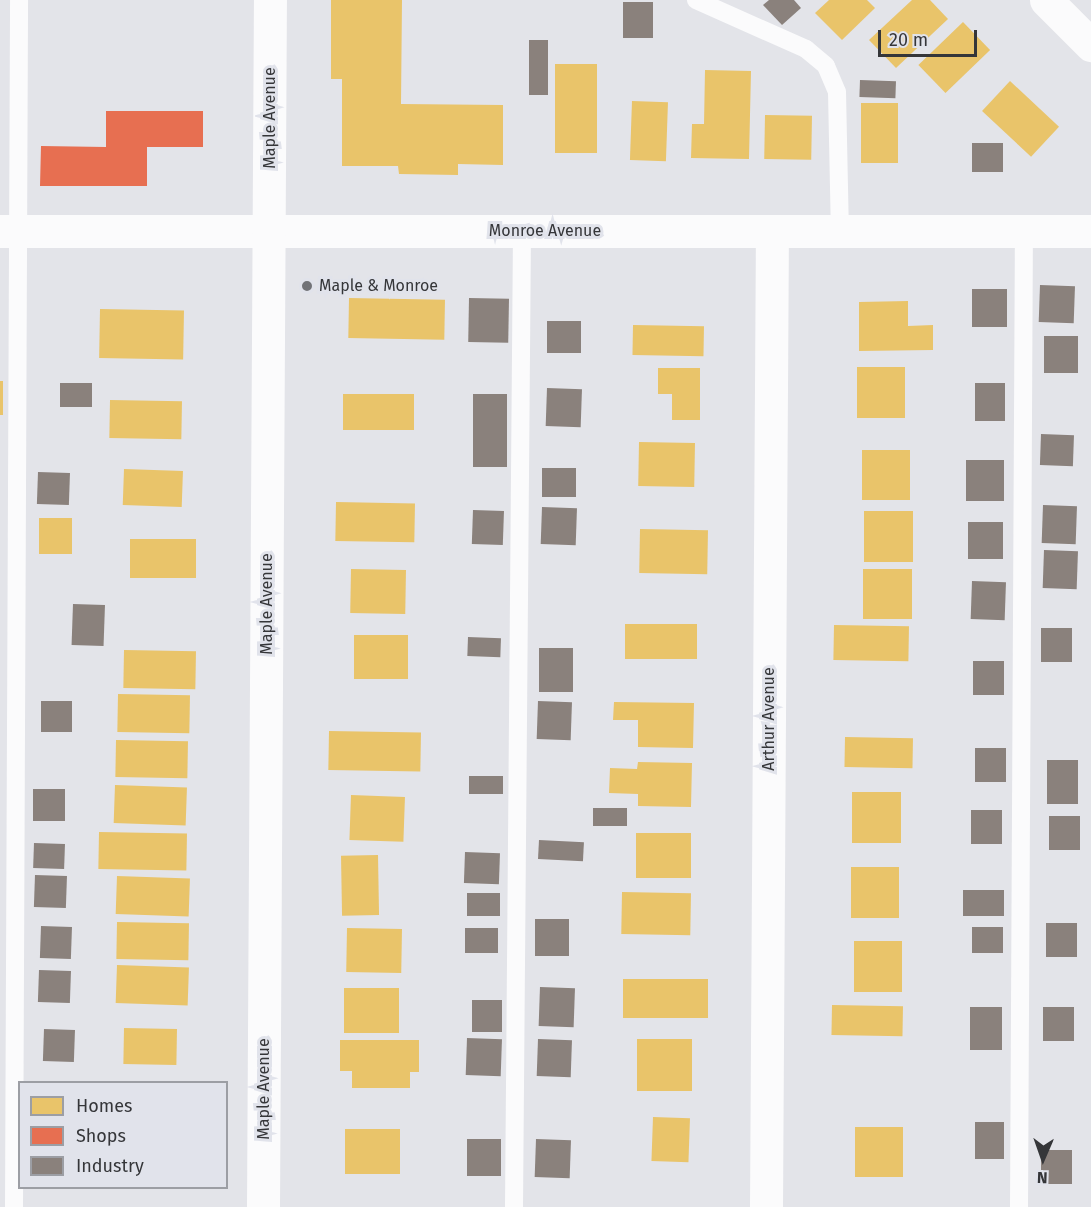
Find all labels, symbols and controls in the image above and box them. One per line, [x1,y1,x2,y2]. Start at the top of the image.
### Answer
scale bar [881,18,980,56]
text: 20 m [889,29,928,51]
street label: Maple Avenue [260,67,280,169]
street label: Monroe Avenue [489,221,601,241]
place label: Maple & Monroe [319,276,438,296]
marker: Maple & Monroe [300,279,314,293]
street label: Maple Avenue [257,553,277,655]
street label: Arthur Avenue [759,667,779,771]
street label: Maple Avenue [254,1038,274,1140]
legend [18,1081,228,1189]
text: Homes [76,1095,132,1117]
text: Shops [76,1125,126,1147]
north arrow [1013,1129,1073,1189]
text: Industry [76,1155,144,1177]
text: N [1037,1168,1048,1187]

